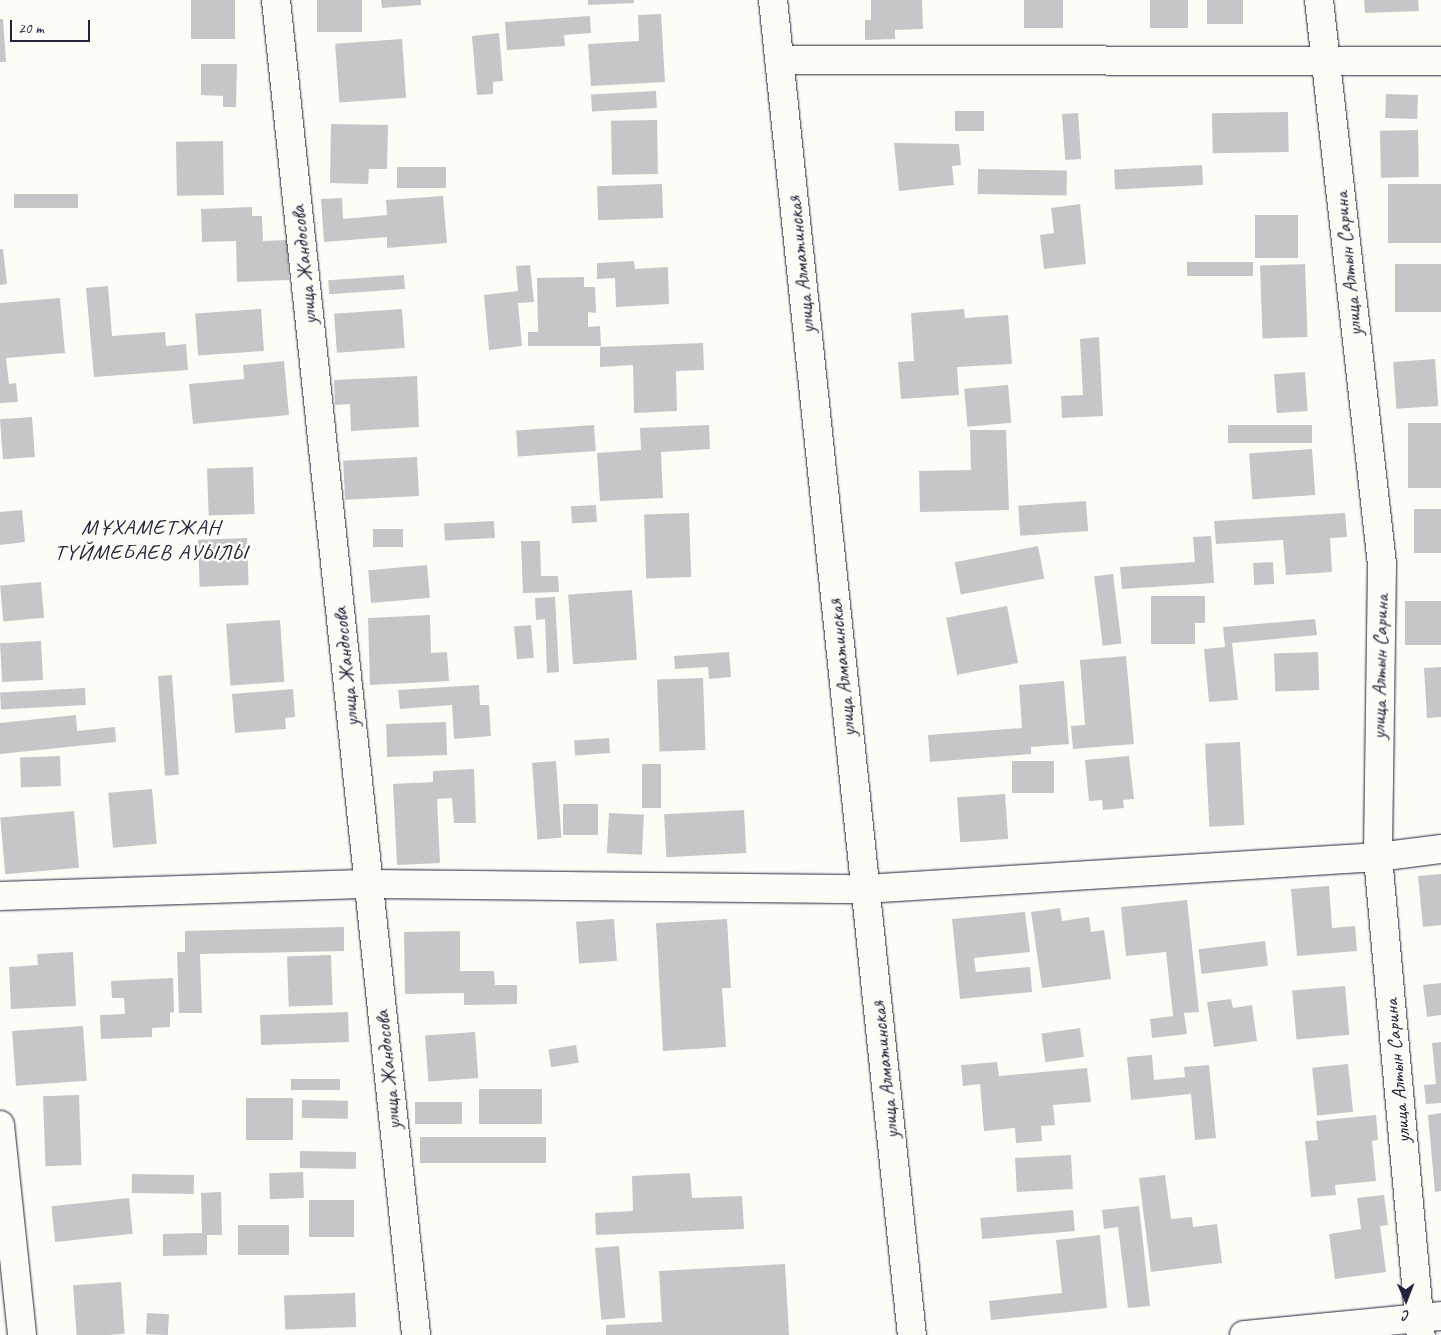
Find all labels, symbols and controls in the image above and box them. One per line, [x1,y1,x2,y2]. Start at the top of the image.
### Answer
scale bar [12,10,92,42]
text: 20 m [18,19,44,38]
street label: улица Алтын Сарина [1328,190,1368,338]
street label: улица Алматинская [782,195,820,335]
street label: улица Жандосова [286,204,322,326]
district label: МҰХАМЕТЖАН ТҮЙМЕБАЕВ АУЫЛЫ [52,514,250,566]
street label: улица Алтын Сарина [1367,593,1393,741]
street label: улица Алматинская [823,598,861,738]
street label: улица Жандосова [328,606,364,728]
street label: улица Алтын Сарина [1379,997,1415,1145]
street label: улица Алматинская [866,1000,904,1140]
street label: улица Жандосова [370,1009,406,1131]
north arrow [1381,1275,1431,1325]
text: С [1403,1307,1410,1324]

